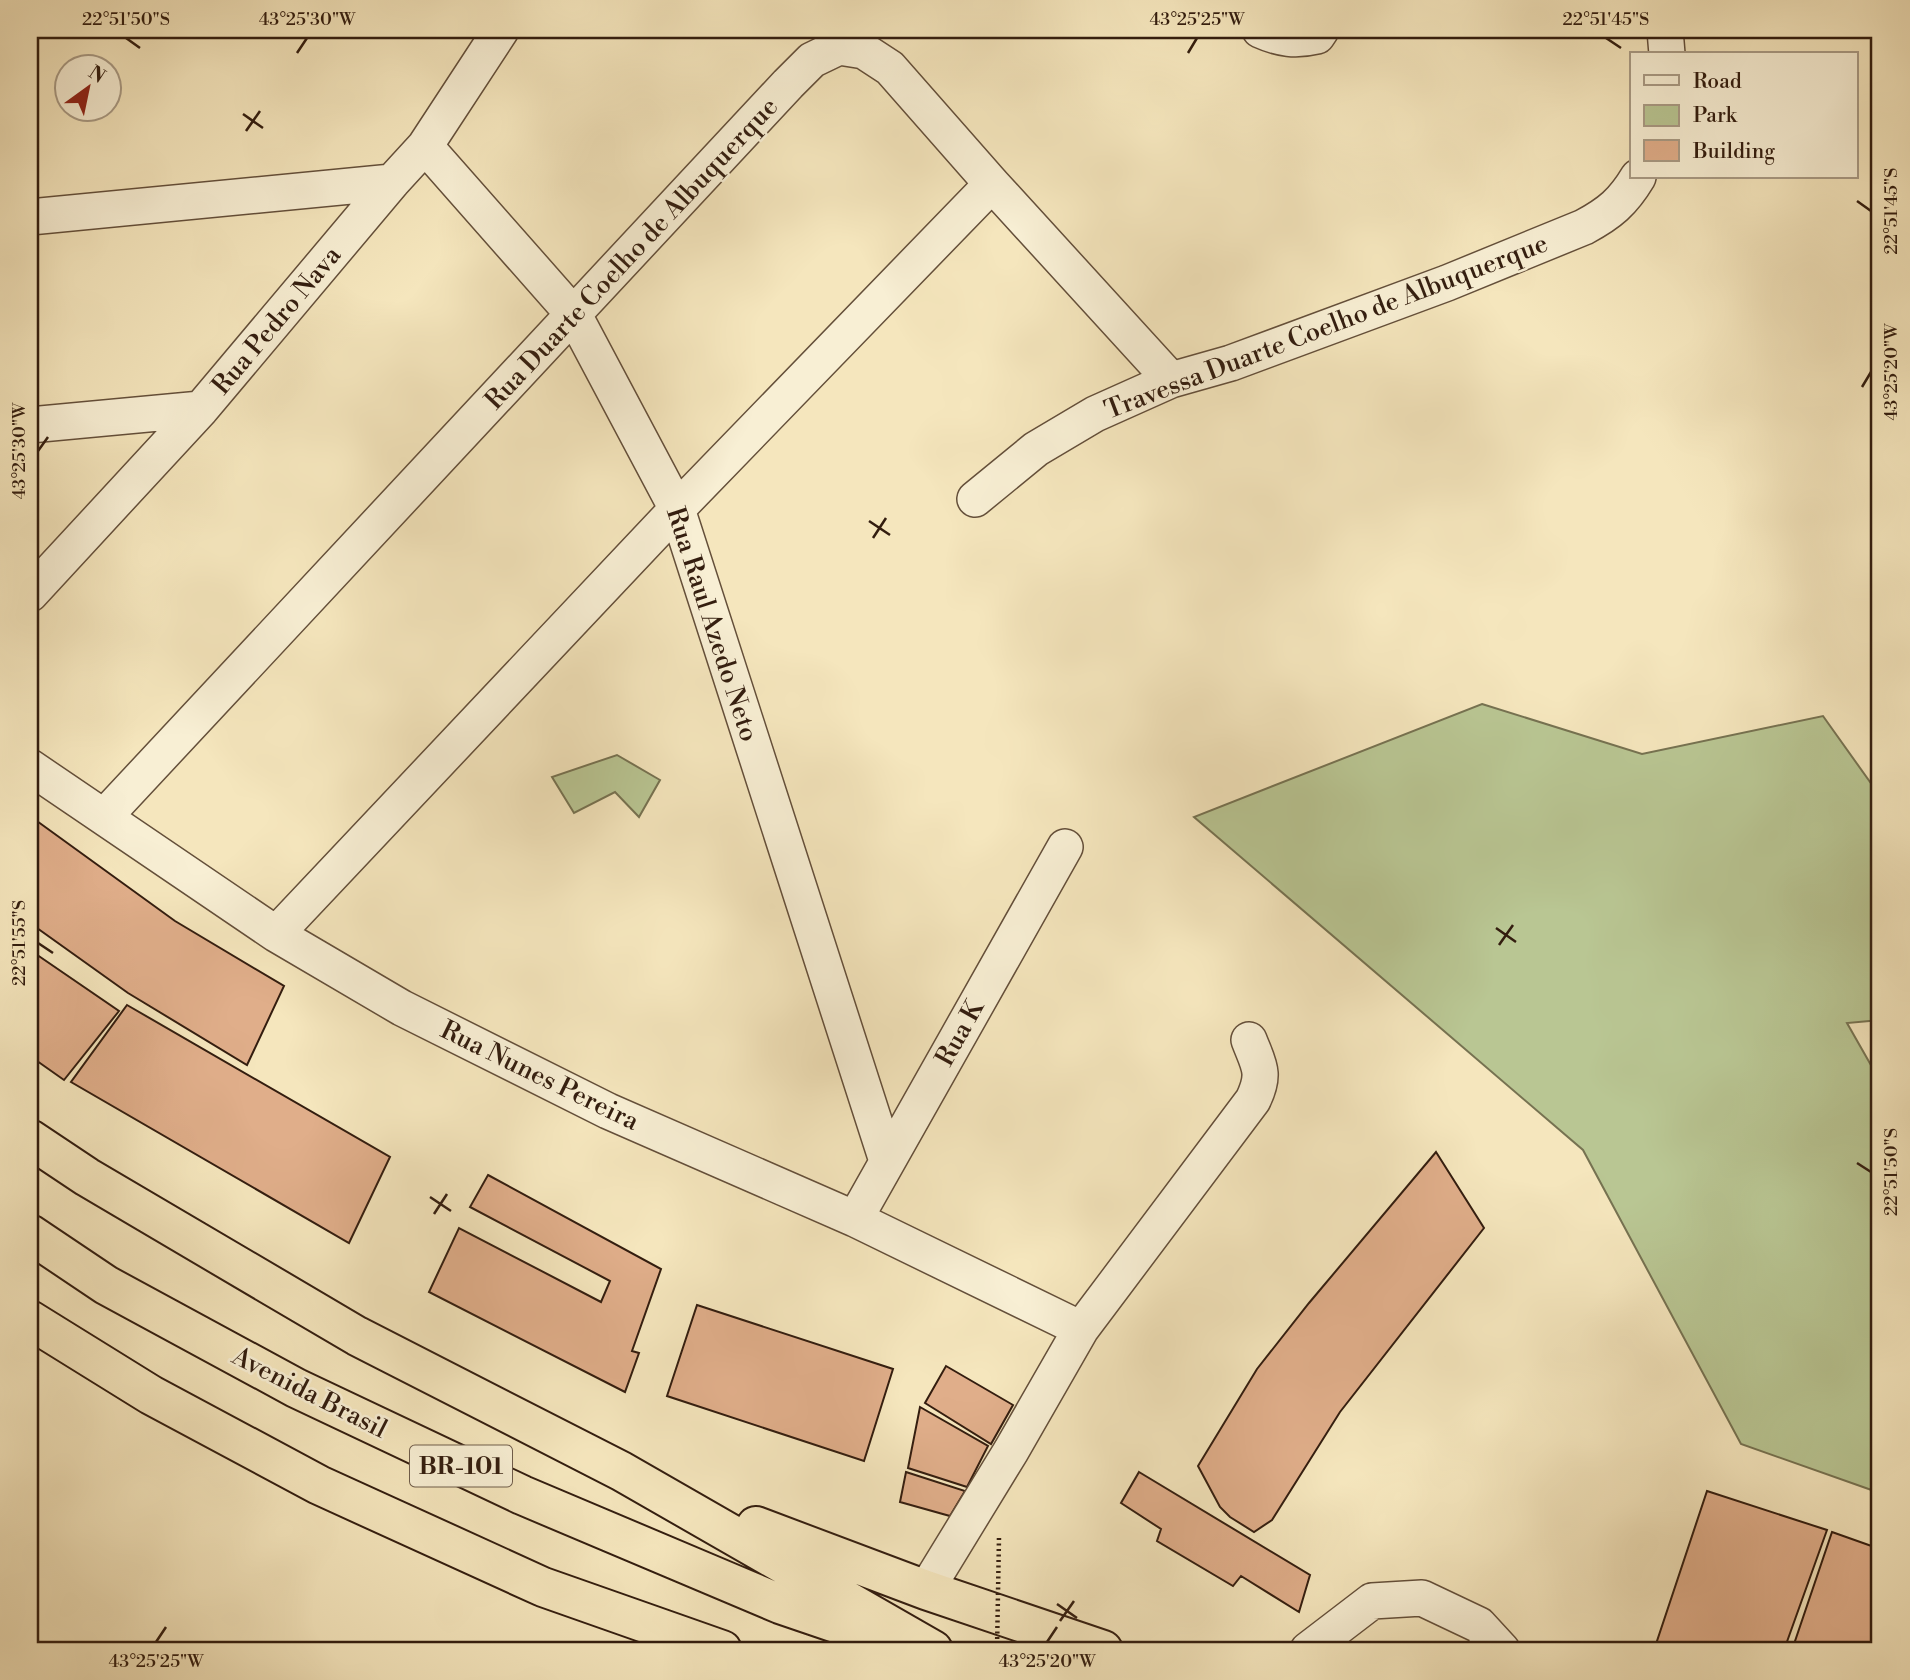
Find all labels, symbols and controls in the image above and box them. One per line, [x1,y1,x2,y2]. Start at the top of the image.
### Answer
text: 22°51'50"S [82,8,170,31]
text: 43°25'30"W [259,8,356,31]
text: 43°25'25"W [1149,8,1245,31]
text: 22°51'45"S [1563,8,1649,31]
north arrow [52,52,122,122]
legend [1630,52,1857,178]
text: N [84,60,110,89]
text: Road [1693,69,1742,95]
street label: Rua Duarte Coelho de Albuquerque [478,91,785,416]
text: Park [1693,103,1738,129]
text: Building [1692,139,1775,165]
text: 22°51'45"S [1880,168,1903,254]
street label: Travessa Duarte Coelho de Albuquerque [1100,227,1552,426]
street label: Rua Pedro Nava [205,239,349,401]
text: 43°25'20"W [1880,323,1903,421]
text: 43°25'30"W [8,402,31,499]
street label: Rua Raul Azedo Neto [659,503,765,746]
text: 22°51'55"S [8,900,31,986]
street label: Rua K [929,993,992,1072]
street label: Rua Nunes Pereira [435,1014,645,1138]
text: 22°51'50"S [1880,1128,1903,1216]
street label: Avenida Brasil [226,1340,393,1446]
road number: BR-101 [410,1446,512,1486]
text: 43°25'25"W [108,1650,204,1673]
text: 43°25'20"W [998,1650,1096,1673]

